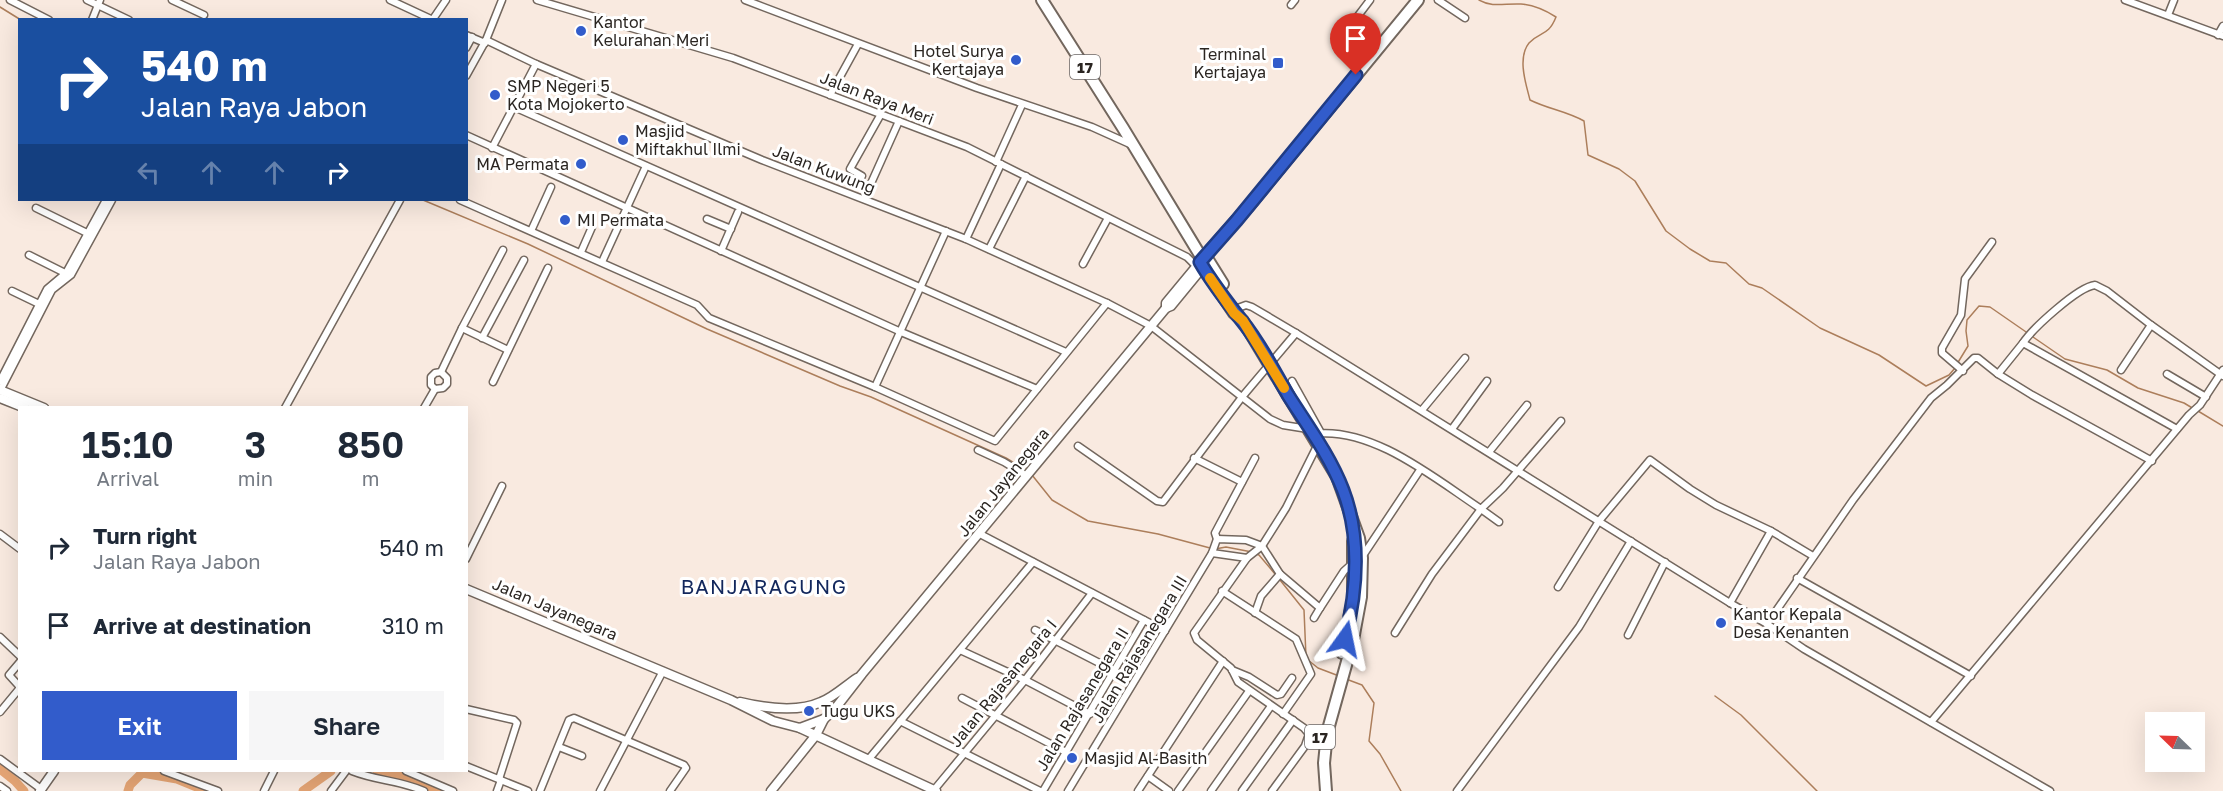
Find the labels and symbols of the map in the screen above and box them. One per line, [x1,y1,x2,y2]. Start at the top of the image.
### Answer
place label: Kantor Kelurahan Meri [593,12,709,50]
pin [1330,13,1381,75]
marker: Kantor Kelurahan Meri [574,24,588,38]
place label: Hotel Surya Kertajaya [913,41,1004,79]
place label: Terminal Kertajaya [1193,44,1266,82]
marker: Hotel Surya Kertajaya [1009,53,1023,67]
road number: 17 [1070,55,1100,79]
marker: Terminal Kertajaya [1271,56,1285,70]
street label: Jalan Raya Meri [817,67,937,129]
place label: SMP Negeri 5 Kota Mojokerto [507,76,625,114]
marker: SMP Negeri 5 Kota Mojokerto [488,88,502,102]
place label: Masjid Miftakhul Ilmi [635,121,741,159]
marker: Masjid Miftakhul Ilmi [616,133,630,147]
street label: Jalan Kuwung [770,140,878,198]
place label: MA Permata [476,154,569,174]
marker: MA Permata [574,157,588,171]
place label: MI Permata [577,210,664,230]
marker: MI Permata [558,213,572,227]
street label: Jalan Jayanegara [953,424,1053,540]
street label: Jalan Rajasanegara III [1087,572,1191,726]
street label: Jalan Jayanegara [489,574,621,644]
district label: BANJARAGUNG [681,574,847,598]
place label: Kantor Kepala Desa Kenanten [1733,604,1849,642]
position arrow [1313,607,1377,671]
street label: Jalan Rajasanegara I [945,615,1061,751]
marker: Kantor Kepala Desa Kenanten [1714,616,1728,630]
street label: Jalan Rajasanegara II [1031,624,1133,774]
place label: Tugu UKS [821,701,895,721]
marker: Tugu UKS [802,704,816,718]
north arrow [2145,712,2205,772]
road number: 17 [1305,725,1335,749]
place label: Masjid Al-Basith [1084,748,1207,768]
marker: Masjid Al-Basith [1065,751,1079,765]

